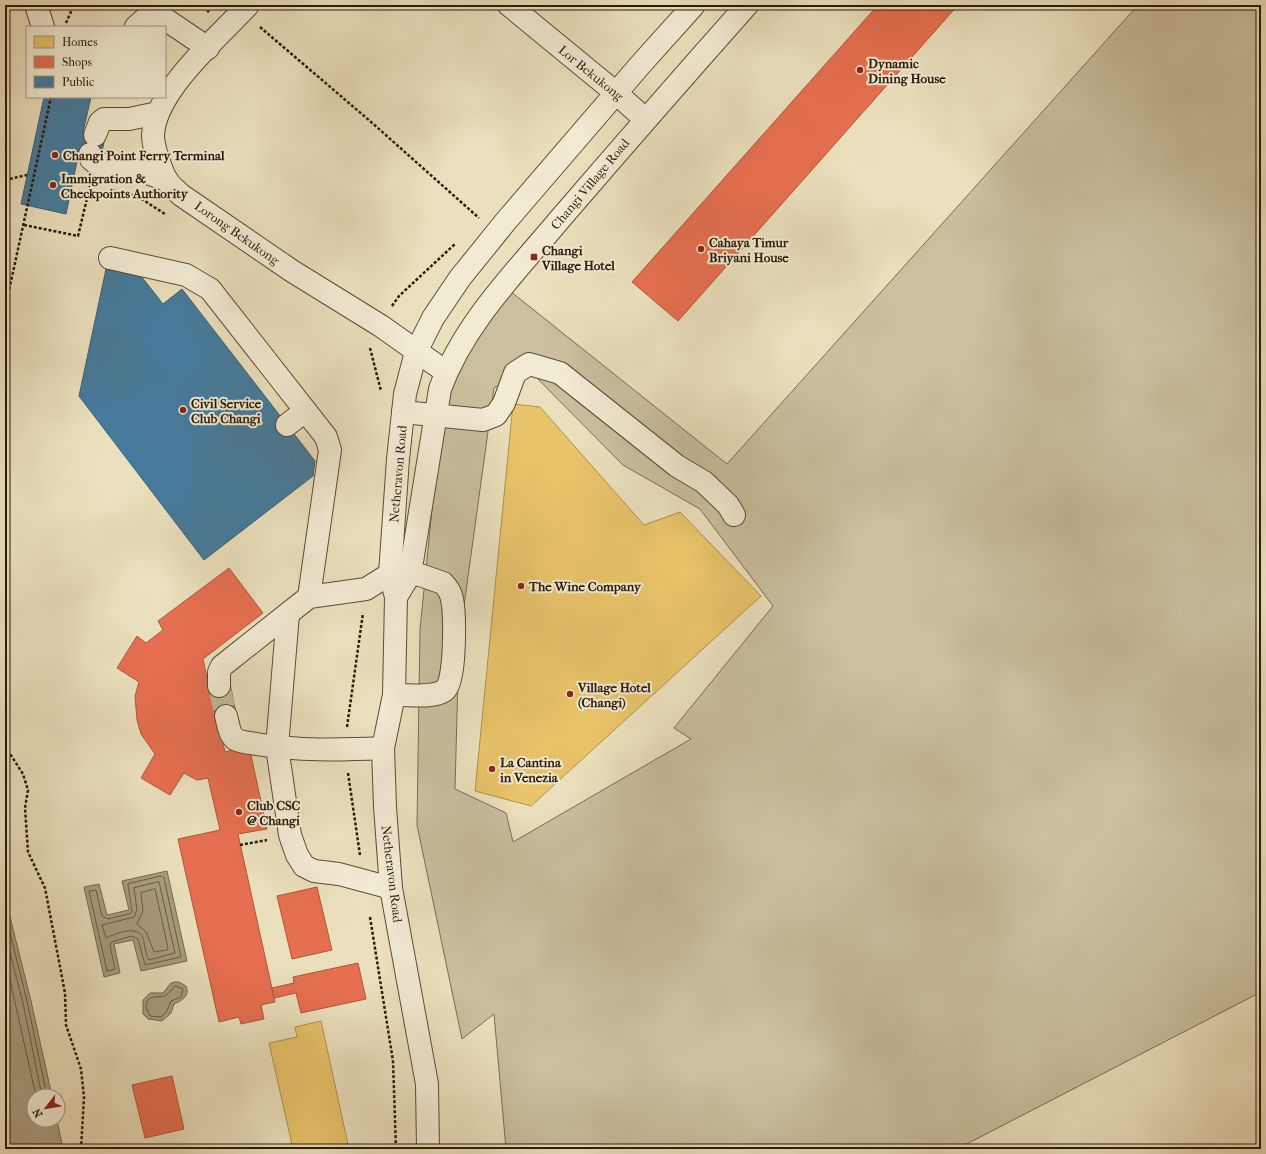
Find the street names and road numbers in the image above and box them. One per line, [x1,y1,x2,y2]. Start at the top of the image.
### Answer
street label: Lor Bekukong [556,42,627,104]
street label: Changi Village Road [548,135,633,232]
street label: Lorong Bekukong [192,198,283,268]
street label: Netheravon Road [386,424,410,523]
street label: Netheravon Road [379,825,406,924]

